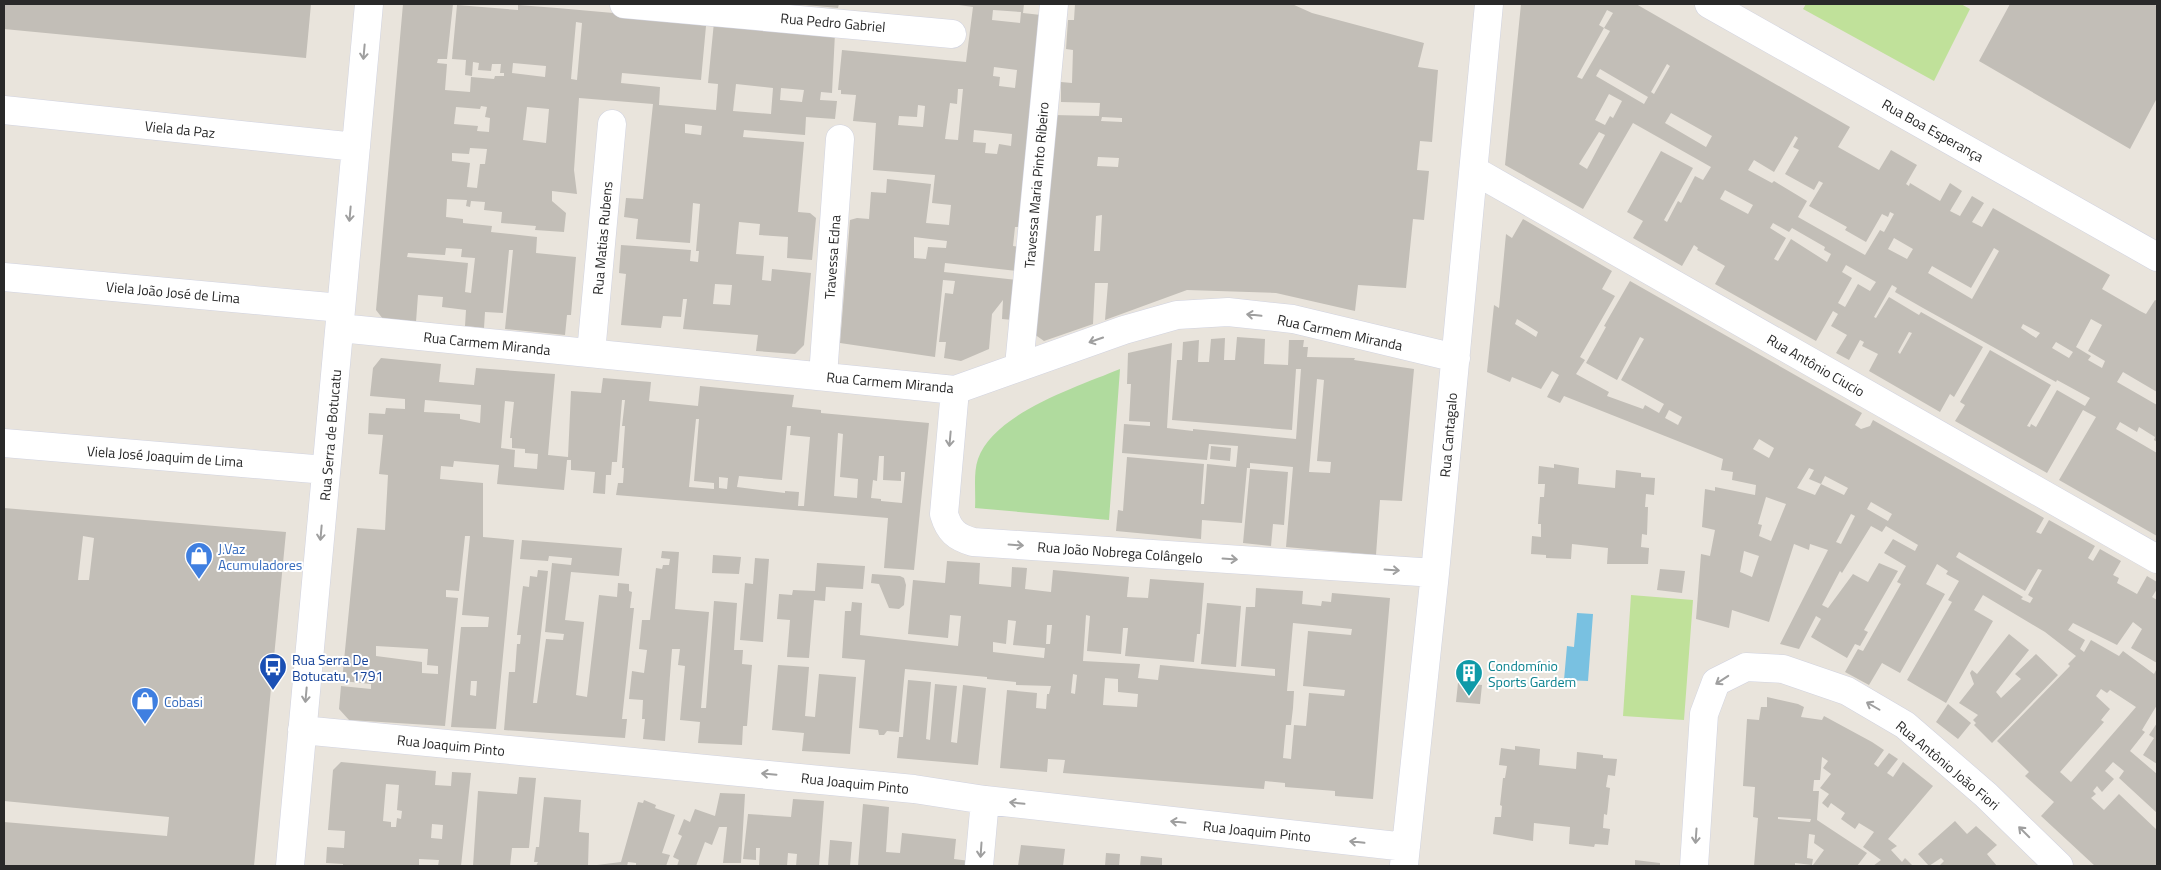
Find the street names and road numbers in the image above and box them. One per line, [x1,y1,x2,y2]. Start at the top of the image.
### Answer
street label: Rua Pedro Gabriel [780,7,886,37]
street label: Rua Boa Esperança [1878,93,1988,167]
street label: Travessa Maria Pinto Ribeiro [1018,101,1054,269]
street label: Viela da Paz [144,115,216,143]
street label: Rua Matias Rubens [587,180,617,296]
street label: Travessa Edna [819,214,845,300]
street label: Viela João José de Lima [105,276,241,308]
street label: Rua Carmem Miranda [1275,308,1405,356]
street label: Rua Carmem Miranda [422,326,552,360]
street label: Rua Antônio Ciucio [1763,328,1869,402]
street label: Rua Carmem Miranda [825,366,955,398]
street label: Rua Serra de Botucatu [314,368,346,502]
street label: Rua Cantagalo [1434,392,1462,478]
street label: Viela José Joaquim de Lima [86,440,244,472]
street label: Rua João Nobrega Colângelo [1037,536,1203,568]
street label: Rua Antônio João Fiori [1891,715,2005,815]
street label: Rua Joaquim Pinto [396,729,506,761]
street label: Rua Joaquim Pinto [800,767,910,799]
street label: Rua Joaquim Pinto [1202,815,1312,847]

